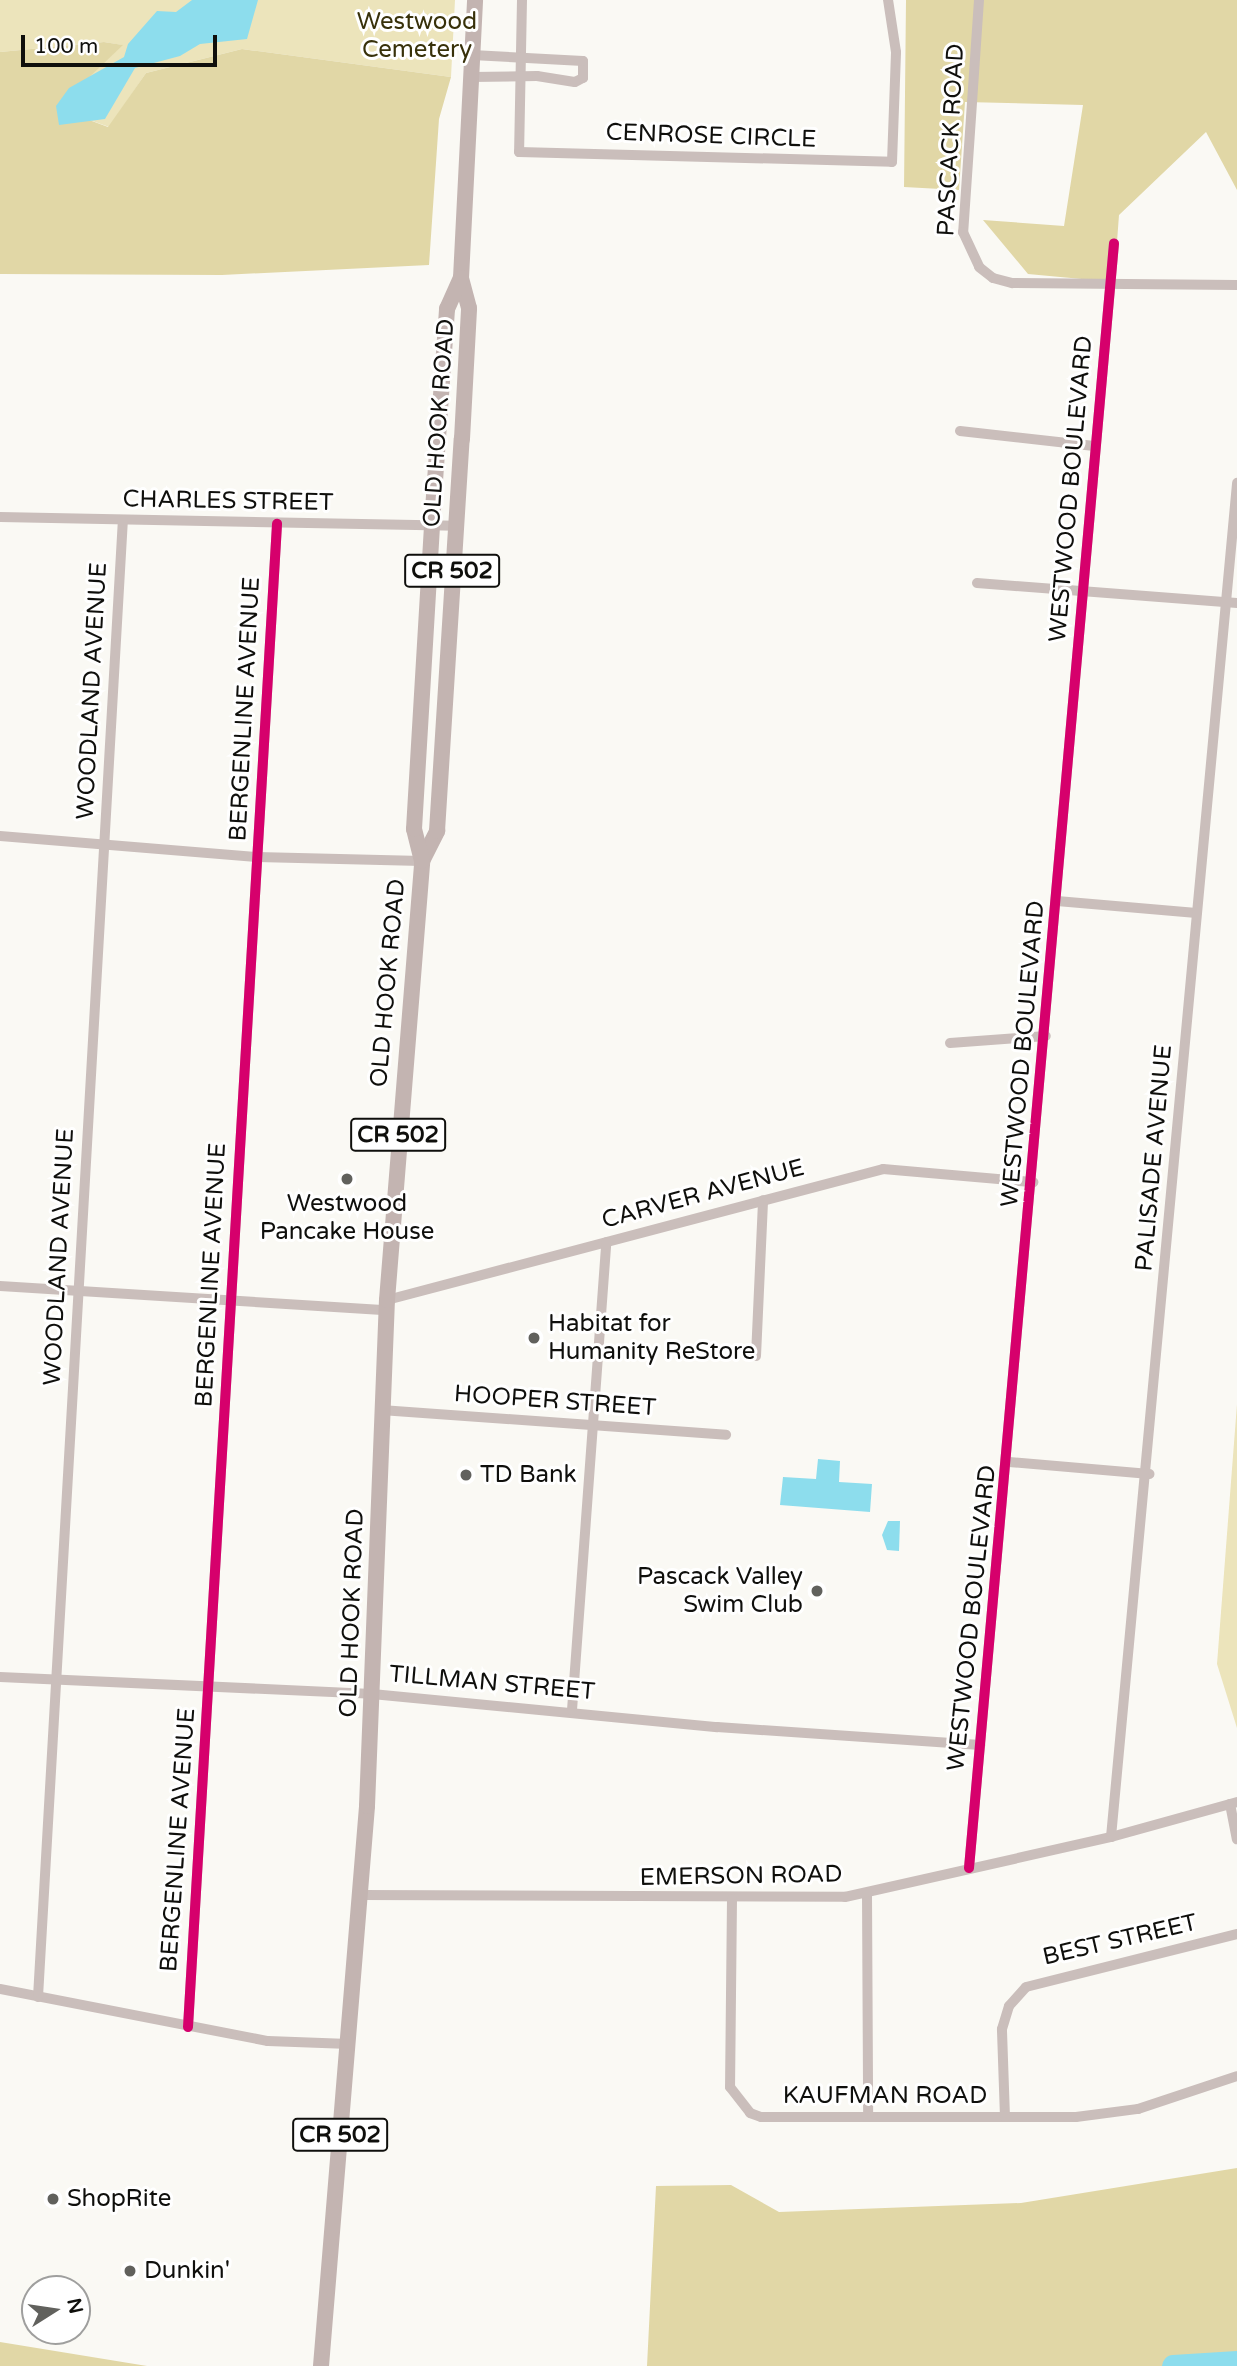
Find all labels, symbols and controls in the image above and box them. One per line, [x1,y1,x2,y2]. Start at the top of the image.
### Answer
park label: Westwood Cemetery [357,8,477,64]
scale bar [24,21,220,65]
text: 100 m [34,34,98,59]
street label: PASCACK ROAD [932,43,970,237]
street label: CENROSE CIRCLE [605,118,817,154]
street label: OLD HOOK ROAD [417,318,461,528]
street label: WESTWOOD BOULEVARD [1043,335,1099,643]
street label: CHARLES STREET [122,485,334,517]
road number: CR 502 [403,552,501,590]
street label: WOODLAND AVENUE [71,562,113,820]
street label: BERGENLINE AVENUE [224,576,266,842]
street label: OLD HOOK ROAD [365,878,411,1088]
street label: WESTWOOD BOULEVARD [995,900,1051,1208]
street label: PALISADE AVENUE [1130,1043,1178,1273]
road number: CR 502 [349,1116,447,1154]
street label: WOODLAND AVENUE [38,1128,80,1386]
street label: BERGENLINE AVENUE [190,1142,232,1408]
street label: CARVER AVENUE [599,1153,807,1235]
marker: Westwood Pancake House [339,1171,355,1187]
place label: Westwood Pancake House [260,1190,434,1246]
place label: Habitat for Humanity ReStore [548,1310,755,1366]
marker: Habitat for Humanity ReStore [526,1330,542,1346]
street label: HOOPER STREET [453,1380,657,1422]
place label: TD Bank [480,1461,577,1489]
street label: WESTWOOD BOULEVARD [942,1464,1002,1772]
marker: TD Bank [458,1467,474,1483]
street label: OLD HOOK ROAD [334,1508,370,1718]
place label: Pascack Valley Swim Club [637,1563,803,1619]
marker: Pascack Valley Swim Club [809,1583,825,1599]
street label: TILLMAN STREET [388,1660,596,1706]
street label: BERGENLINE AVENUE [154,1707,202,1973]
street label: EMERSON ROAD [639,1860,843,1892]
street label: BEST STREET [1040,1908,1200,1972]
street label: KAUFMAN ROAD [783,2082,987,2110]
road number: CR 502 [291,2116,389,2154]
place label: ShopRite [67,2185,171,2213]
marker: ShopRite [45,2191,61,2207]
place label: Dunkin' [144,2257,230,2285]
marker: Dunkin' [122,2263,138,2279]
north arrow [21,2275,91,2345]
text: N [62,2296,87,2316]

